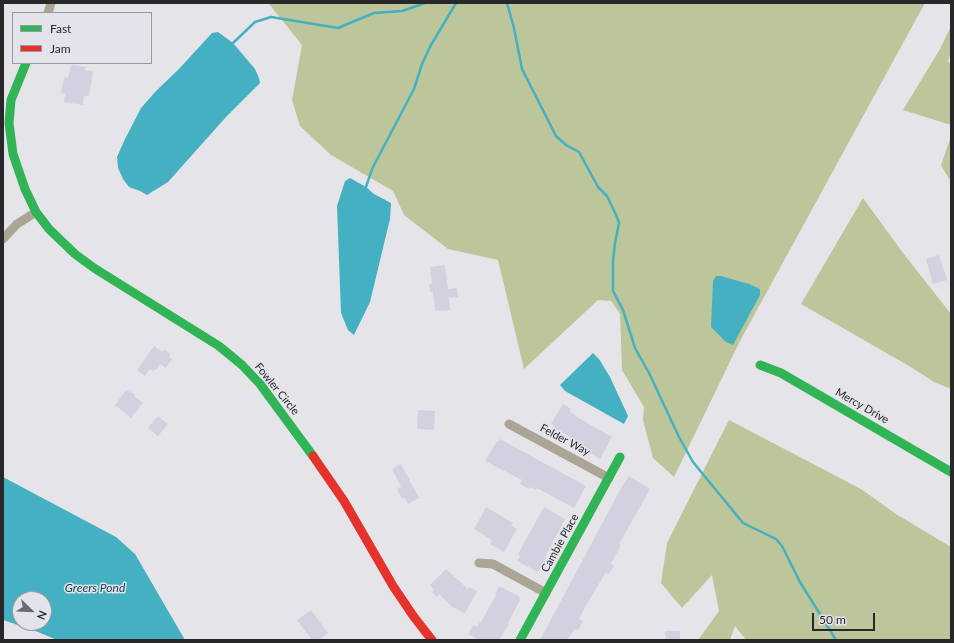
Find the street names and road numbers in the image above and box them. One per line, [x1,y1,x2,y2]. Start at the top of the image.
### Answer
street label: Fowler Circle [252,360,302,418]
street label: Mercy Drive [833,385,891,427]
street label: Felder Way [538,421,592,459]
street label: Cambie Place [538,511,582,575]

